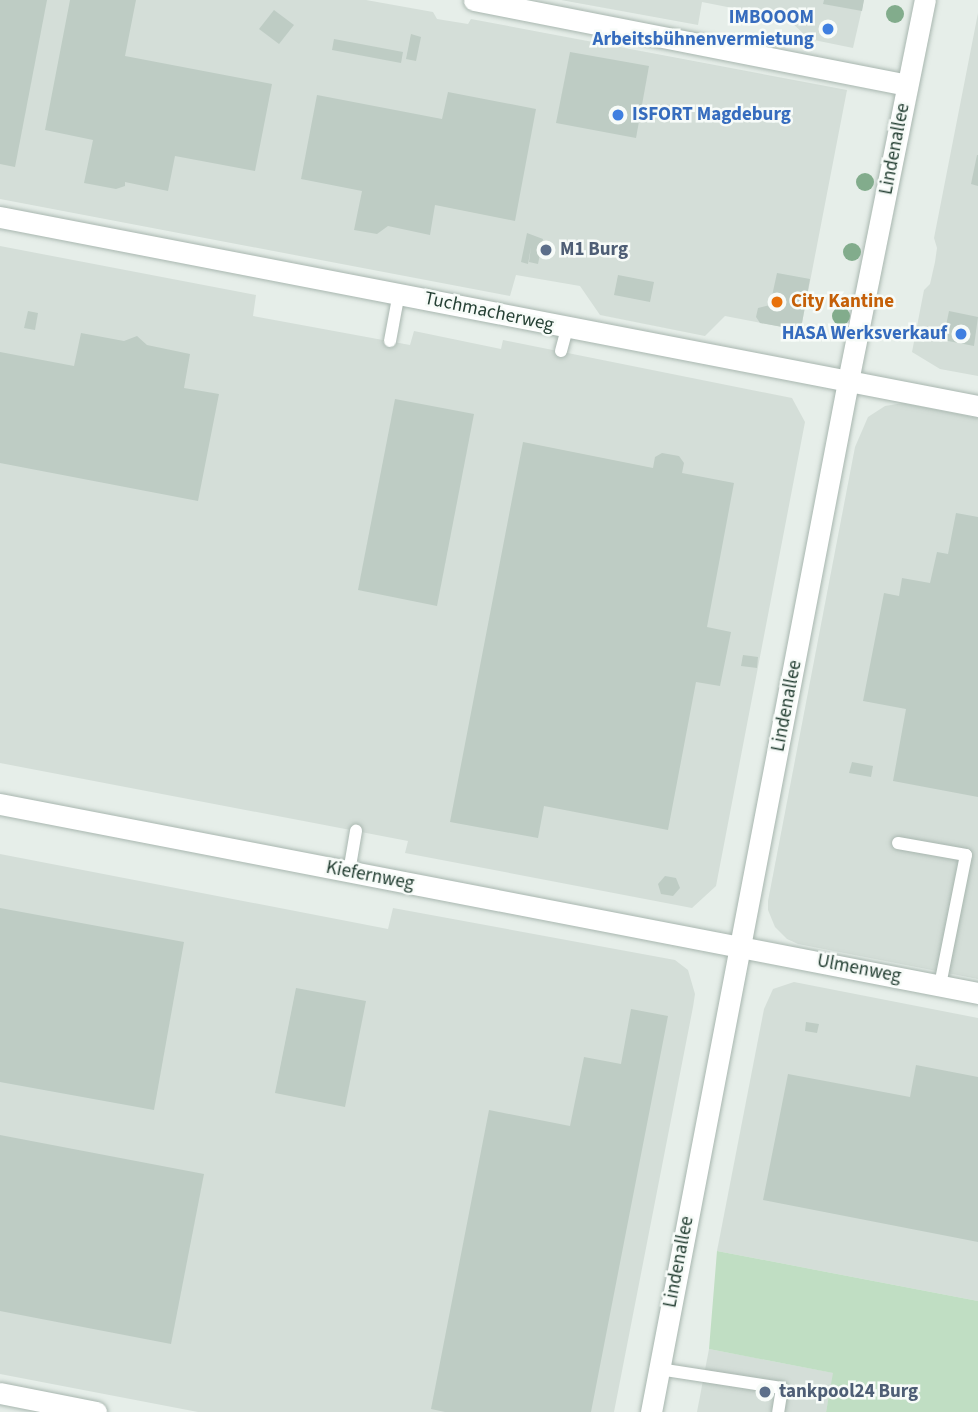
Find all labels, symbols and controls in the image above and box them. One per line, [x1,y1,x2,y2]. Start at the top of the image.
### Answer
place label: IMBOOOM Arbeitsbühnenvermietung [593,7,814,51]
marker: IMBOOOM Arbeitsbühnenvermietung [820,21,836,37]
street label: Lindenallee [875,101,915,197]
place label: ISFORT Magdeburg [632,104,791,126]
marker: ISFORT Magdeburg [610,107,626,123]
place label: M1 Burg [560,239,628,261]
marker: M1 Burg [538,242,554,258]
street label: Tuchmacherweg [422,287,556,337]
place label: City Kantine [791,291,894,313]
marker: City Kantine [769,294,785,310]
place label: HASA Werksverkauf [782,323,947,345]
marker: HASA Werksverkauf [953,326,969,342]
street label: Lindenallee [767,658,807,754]
street label: Kiefernweg [324,856,416,896]
street label: Ulmenweg [815,950,903,988]
street label: Lindenallee [659,1214,699,1310]
place label: tankpool24 Burg [779,1381,918,1403]
marker: tankpool24 Burg [757,1384,773,1400]

